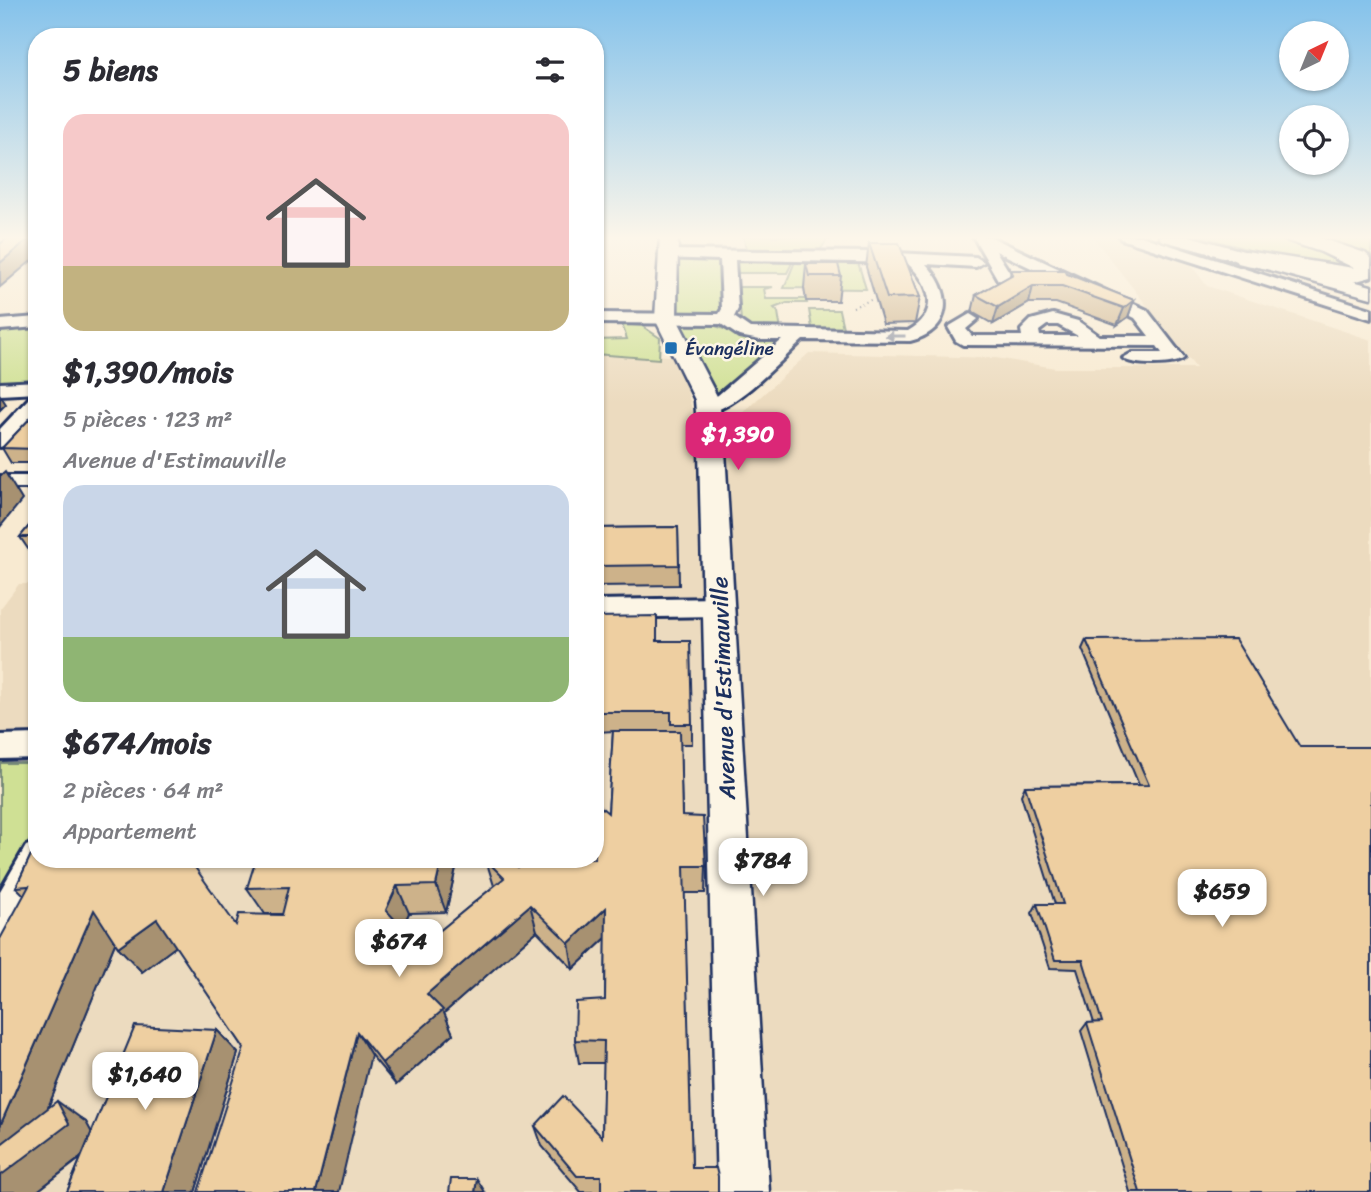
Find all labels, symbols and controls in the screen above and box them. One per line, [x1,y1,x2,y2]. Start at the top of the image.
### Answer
north arrow [1279,21,1349,91]
map controls [1279,21,1349,175]
text: 5 biens [63,43,158,97]
icon: filters [531,51,569,89]
button: locate [1279,105,1349,175]
icon: home [253,160,379,286]
one-way arrow [884,330,906,342]
place label: Évangéline [685,332,774,365]
marker: Évangéline [663,340,679,356]
text: $1,390/mois [63,345,233,399]
text: 5 pièces · 123 m² [63,399,233,440]
pin: $1,390 [681,412,795,472]
text: $1,390 [702,414,774,455]
text: Avenue d'Estimauville [63,440,286,481]
icon: home [253,531,379,657]
street label: Avenue d'Estimauville [699,575,748,801]
text: $674/mois [63,716,211,770]
text: 2 pièces · 64 m² [63,770,224,811]
text: Appartement [63,811,197,852]
pin: $784 [722,838,804,898]
text: $784 [735,840,791,881]
pin: $659 [1181,870,1263,929]
text: $659 [1194,871,1250,912]
pin: $674 [358,920,440,979]
text: $674 [371,921,427,962]
pin: $1,640 [88,1052,202,1112]
text: $1,640 [108,1054,182,1095]

